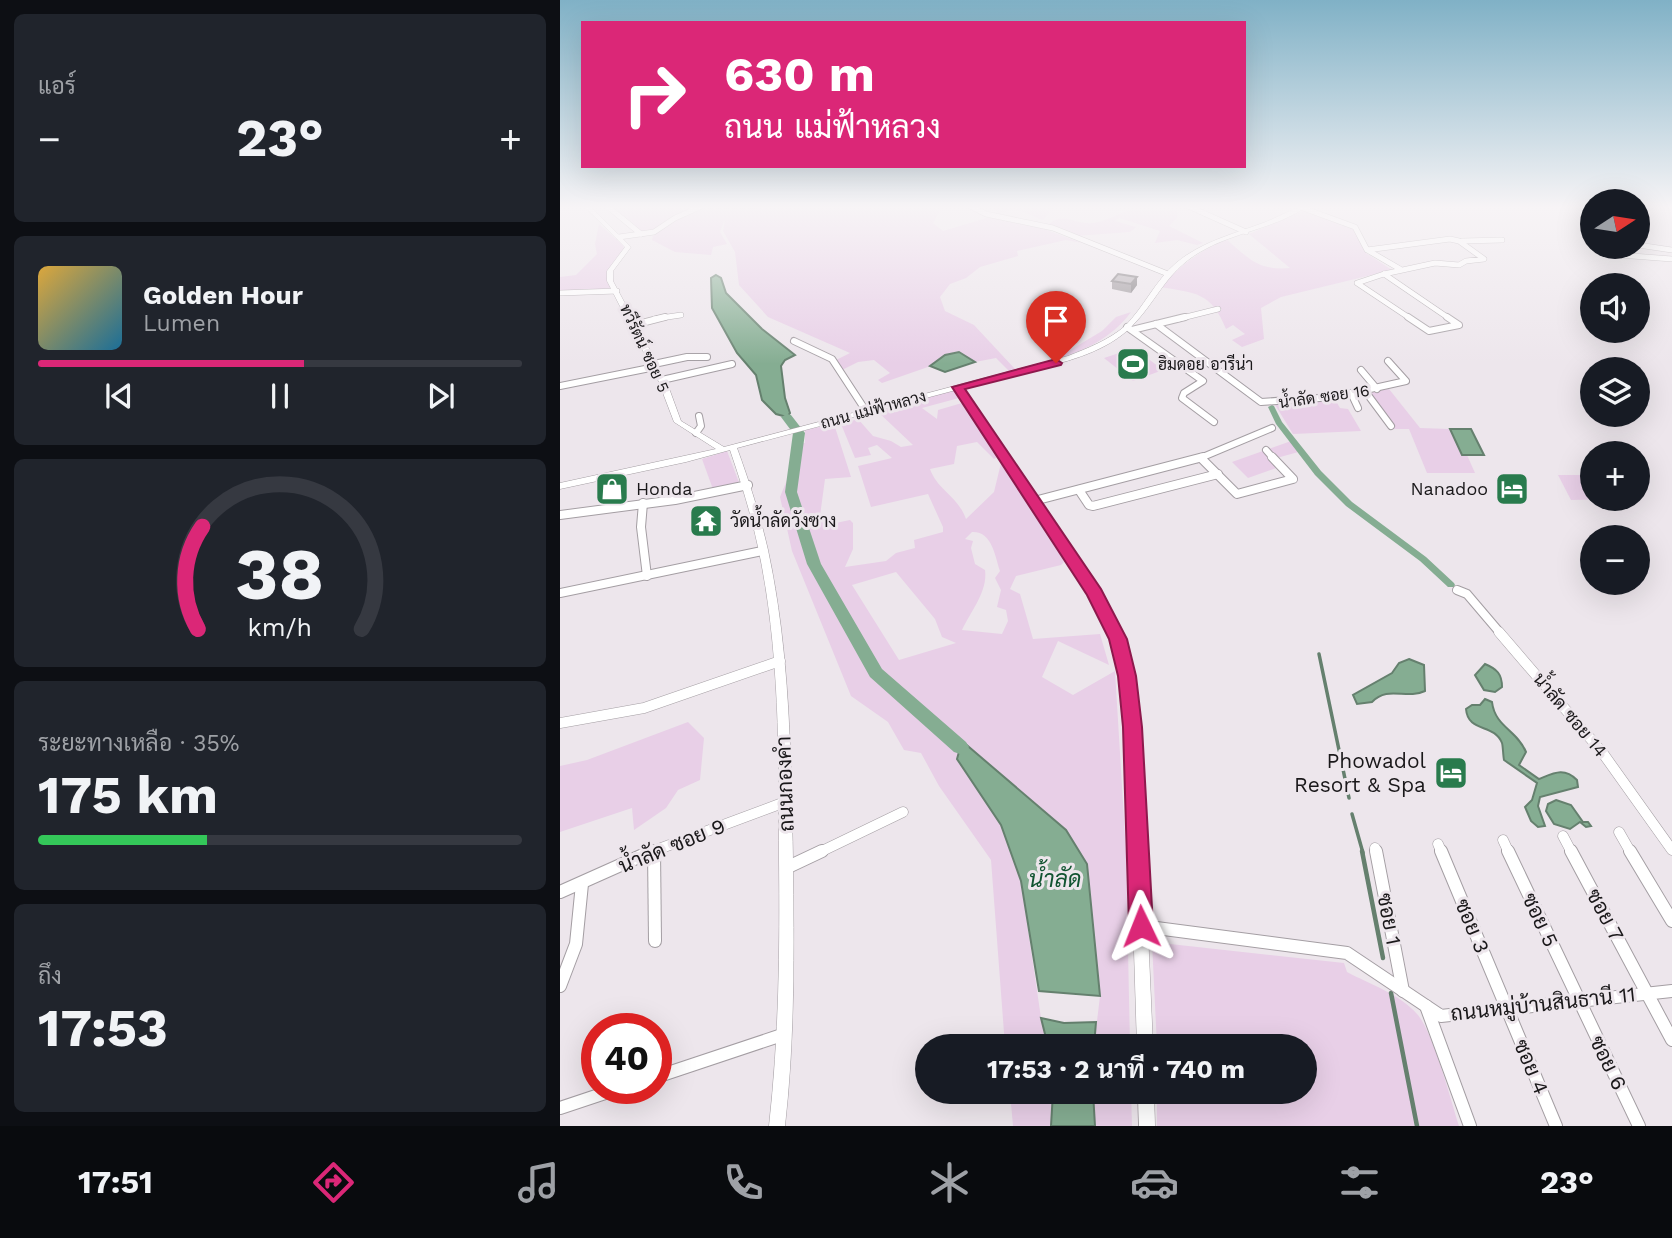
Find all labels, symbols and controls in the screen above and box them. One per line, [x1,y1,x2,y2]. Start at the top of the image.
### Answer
text: 630 m [724,45,875,103]
icon: right [609,49,700,140]
text: แอร์ [38,73,76,100]
text: 23° [236,108,324,169]
text: ถนน แม่ฟ้าหลวง [724,108,941,146]
text: − [38,117,61,161]
text: + [499,117,522,161]
north arrow [1580,189,1650,259]
map controls [1580,189,1650,595]
button: sound [1580,273,1650,343]
text: Golden Hour [143,280,303,310]
pin [1026,291,1086,363]
street label: ทวีรัตน์ ซอย 5 [616,300,676,395]
icon: arrive [1037,302,1075,340]
text: Lumen [143,310,220,337]
sports icon: ฮิมดอย อารีน่า [1114,345,1152,383]
place label: ฮิมดอย อารีน่า [1158,353,1253,374]
button: layers [1580,357,1650,427]
street label: น้ำลัด ซอย 16 [1277,376,1371,412]
icon: previous [100,377,138,415]
icon: pause [261,377,299,415]
icon: next [422,377,460,415]
street label: ถนน แม่ฟ้าหลวง [818,385,928,433]
button: + [1580,441,1650,511]
shop icon: Honda [593,470,631,508]
hotel icon: Nanadoo [1493,470,1531,508]
place label: Honda [636,478,692,499]
place label: Nanadoo [1410,478,1488,499]
temple icon: วัดน้ำลัดวังซาง [687,502,725,540]
place label: วัดน้ำลัดวังซาง [730,505,837,531]
button: − [1580,525,1650,595]
text: 38 [236,531,324,617]
text: km/h [248,613,312,642]
street label: น้ำลัด ซอย 14 [1529,665,1615,761]
text: ระยะทางเหลือ · 35% [38,730,240,757]
street label: ถนนกองคำ [770,736,799,832]
place label: Phowadol Resort & Spa [1294,748,1427,797]
hotel icon: Phowadol Resort & Spa [1432,754,1470,792]
text: 175 km [38,765,218,826]
street label: น้ำลัด ซอย 9 [613,808,729,878]
water label: น้ำลัด [1029,859,1081,893]
street label: ซอย 7 [1581,884,1630,945]
position arrow [1104,889,1178,963]
street label: ซอย 5 [1517,889,1564,951]
street label: ซอย 1 [1372,891,1407,947]
street label: ซอย 3 [1450,895,1495,957]
text: ถึง [38,963,62,990]
street label: ถนนหมู่บ้านสินธานี 11 [1449,981,1637,1029]
text: 17:53 [38,998,168,1059]
speed limit sign: 40 [581,1013,672,1104]
street label: ซอย 6 [1585,1032,1632,1094]
street label: ซอย 4 [1509,1036,1554,1098]
text: 17:53 · 2 นาที · 740 m [987,1054,1245,1084]
icon: directions [309,1158,358,1207]
icon: music [514,1158,563,1207]
icon: phone [719,1158,768,1207]
icon: climate [925,1158,974,1207]
icon: car [1130,1158,1179,1207]
icon: filters [1335,1158,1384,1207]
text: 17:51 [78,1163,153,1201]
text: 23° [1540,1163,1594,1201]

